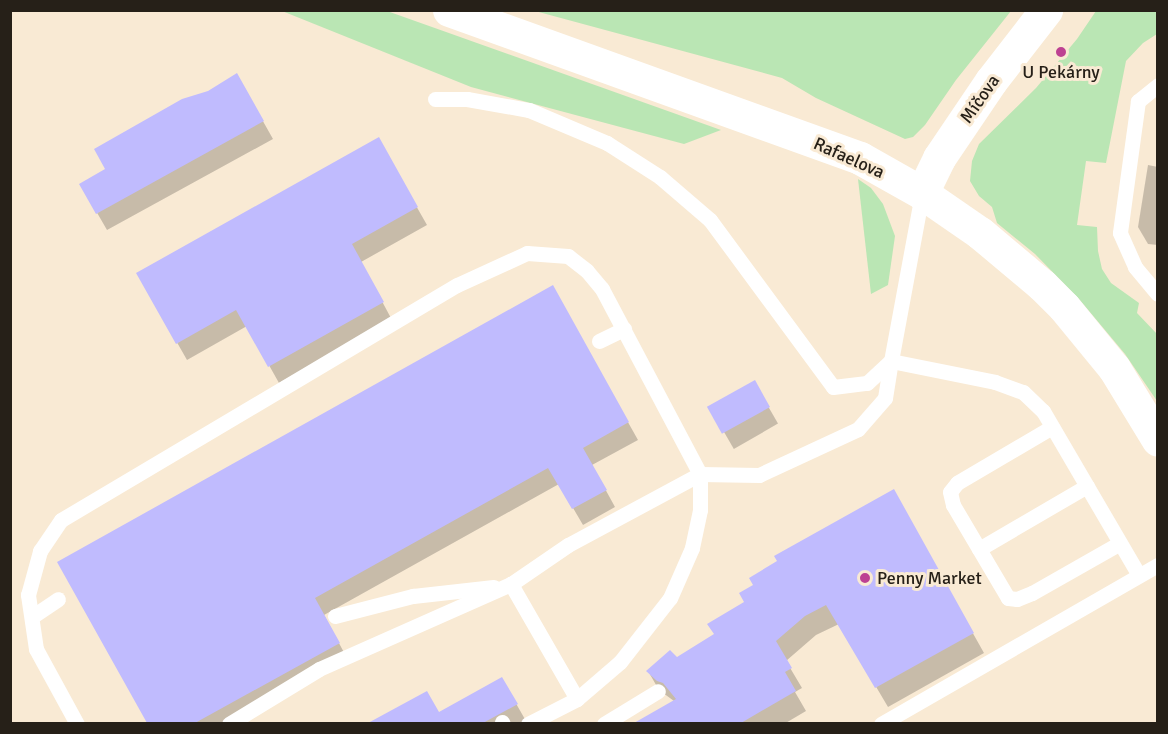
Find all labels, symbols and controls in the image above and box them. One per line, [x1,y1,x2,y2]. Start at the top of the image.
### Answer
marker: U Pekárny [1054,45,1068,59]
place label: U Pekárny [1022,61,1100,83]
street label: Míčova [956,71,1004,127]
street label: Rafaelova [810,133,888,183]
place label: Penny Market [877,567,982,589]
marker: Penny Market [858,571,872,585]

